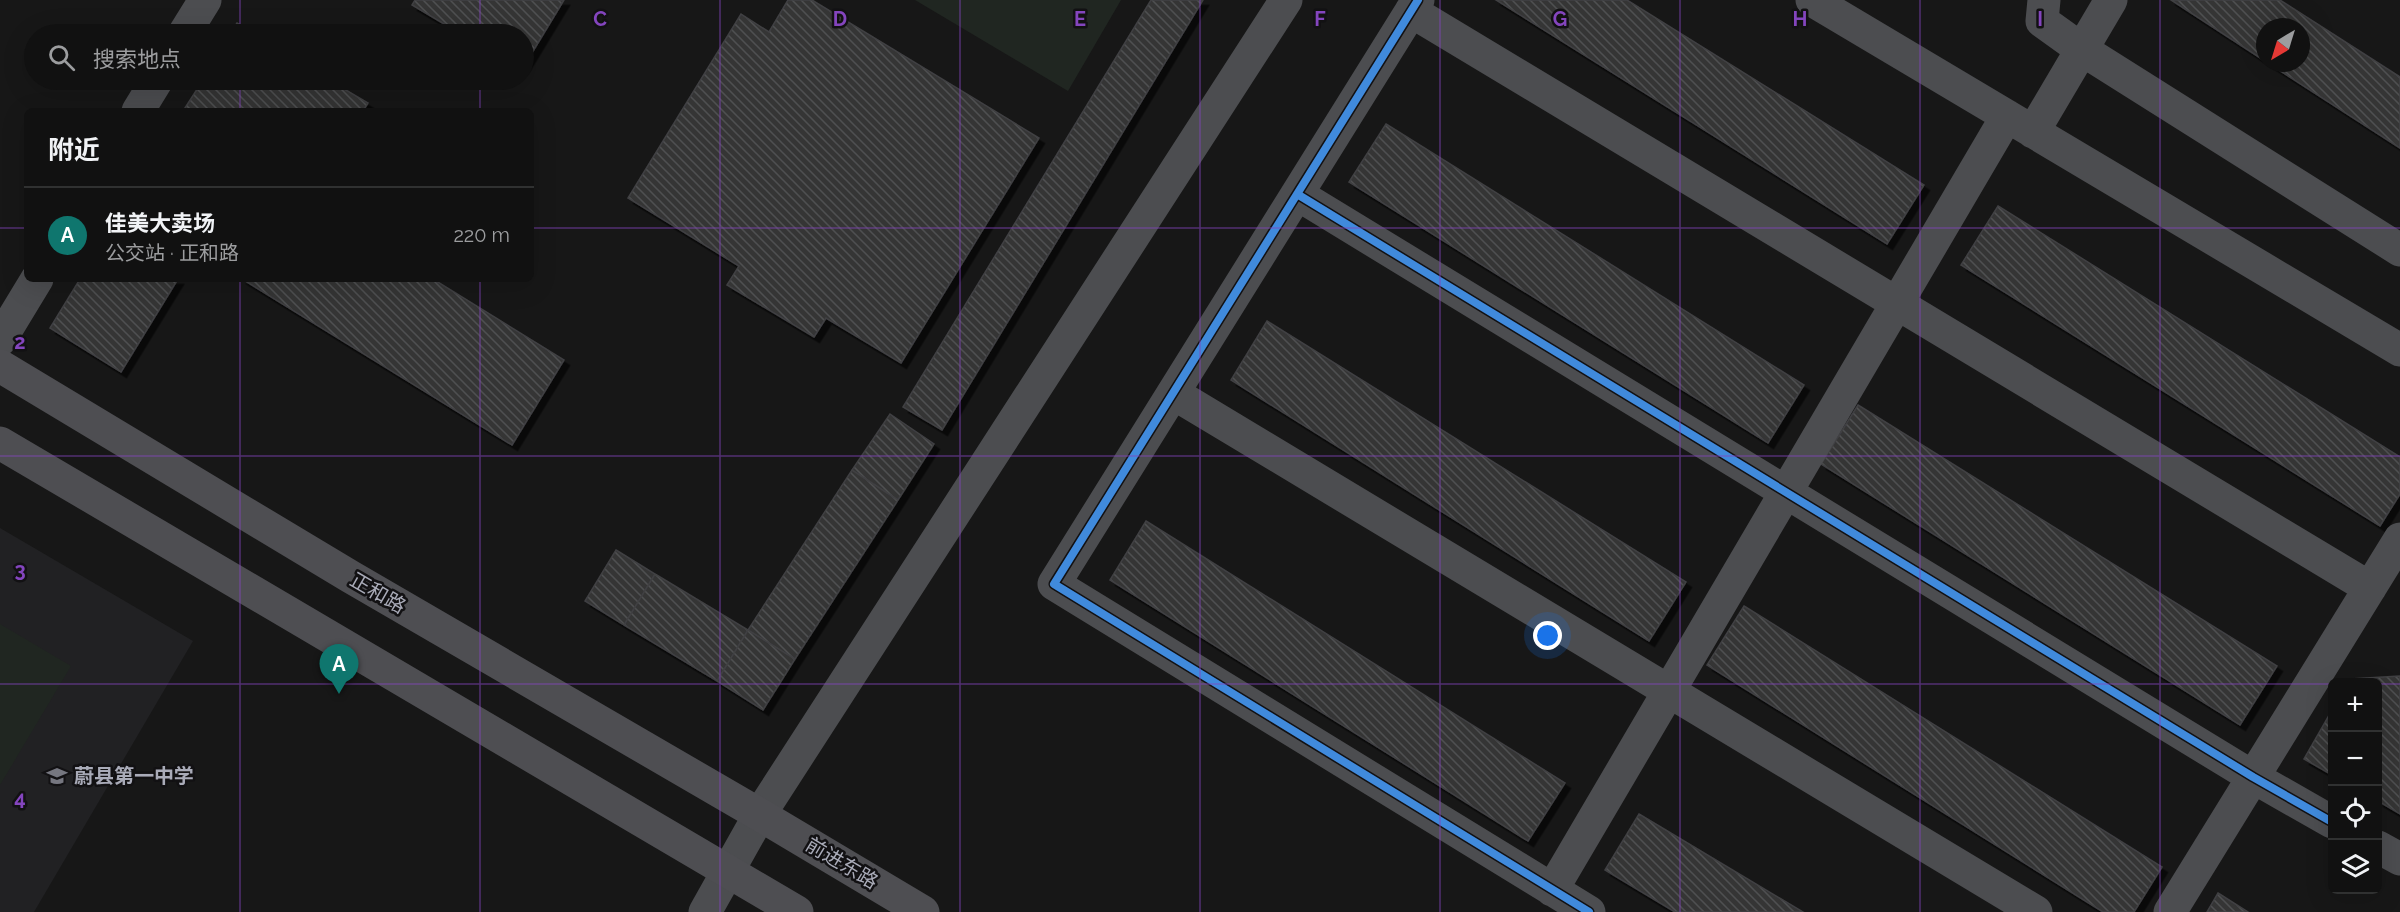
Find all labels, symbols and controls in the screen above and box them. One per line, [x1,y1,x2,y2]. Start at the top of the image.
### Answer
text: C [593,7,607,31]
text: D [833,7,847,31]
text: E [1074,7,1086,31]
text: F [1314,7,1326,31]
text: G [1553,7,1567,31]
text: H [1793,7,1807,31]
text: I [2037,7,2043,31]
north arrow [2256,18,2310,72]
search box [24,24,534,90]
icon: search [45,41,78,74]
text: 搜索地点 [93,46,181,72]
text: 附近 [48,135,100,165]
text: 佳美大卖场 [105,210,215,236]
text: A [61,223,74,247]
text: 220 m [453,223,510,247]
text: 公交站 · 正和路 [105,241,239,265]
text: 2 [14,330,26,354]
text: 3 [14,558,26,582]
street label: 正和路 [346,568,410,618]
your location [1533,621,1562,650]
pin: A [320,644,358,694]
map controls [2328,678,2382,894]
button: + [2328,678,2382,732]
button: − [2328,732,2382,786]
school or university icon: 蔚县第一中学 [45,764,69,788]
place label: 蔚县第一中学 [74,764,194,788]
text: 4 [14,786,26,810]
button: locate [2328,786,2382,840]
street label: 前进东路 [802,832,882,894]
button: layers [2328,840,2382,894]

